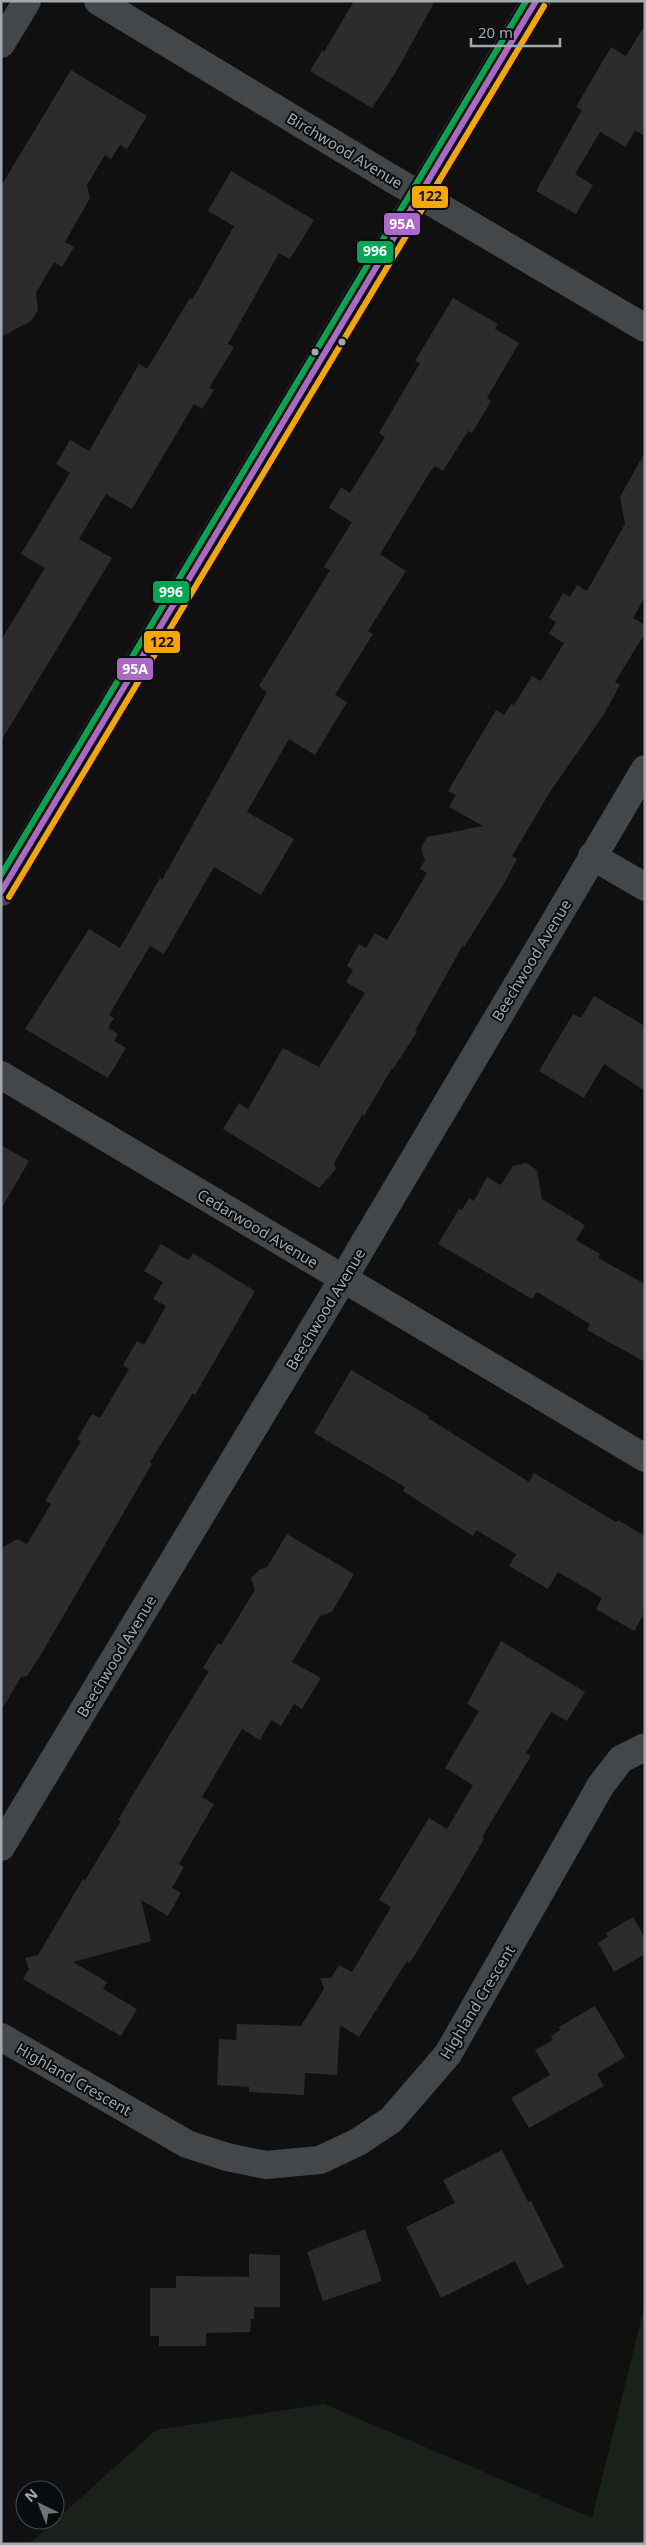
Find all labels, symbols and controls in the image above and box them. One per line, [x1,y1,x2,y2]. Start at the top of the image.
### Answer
scale bar [471,15,560,47]
text: 20 m [478,22,513,42]
street label: Birchwood Avenue [283,108,407,192]
line badge: 122 [411,185,449,209]
text: 122 [418,186,442,205]
line badge: 95A [383,212,421,236]
text: 95A [389,214,415,233]
line badge: 996 [356,240,394,264]
text: 996 [363,241,387,260]
unlabelled marker [337,337,347,347]
unlabelled marker [310,347,320,357]
line badge: 996 [152,580,190,604]
text: 996 [159,582,183,601]
line badge: 122 [143,630,181,654]
text: 122 [150,632,174,651]
line badge: 95A [116,657,154,681]
text: 95A [122,659,148,678]
street label: Beechwood Avenue [487,895,575,1025]
street label: Cedarwood Avenue [194,1184,322,1272]
street label: Beechwood Avenue [281,1244,369,1374]
street label: Beechwood Avenue [72,1591,160,1721]
street label: Highland Crescent [435,1941,519,2063]
street label: Highland Crescent [13,2038,136,2120]
north arrow [15,2480,65,2530]
text: N [20,2484,41,2506]

